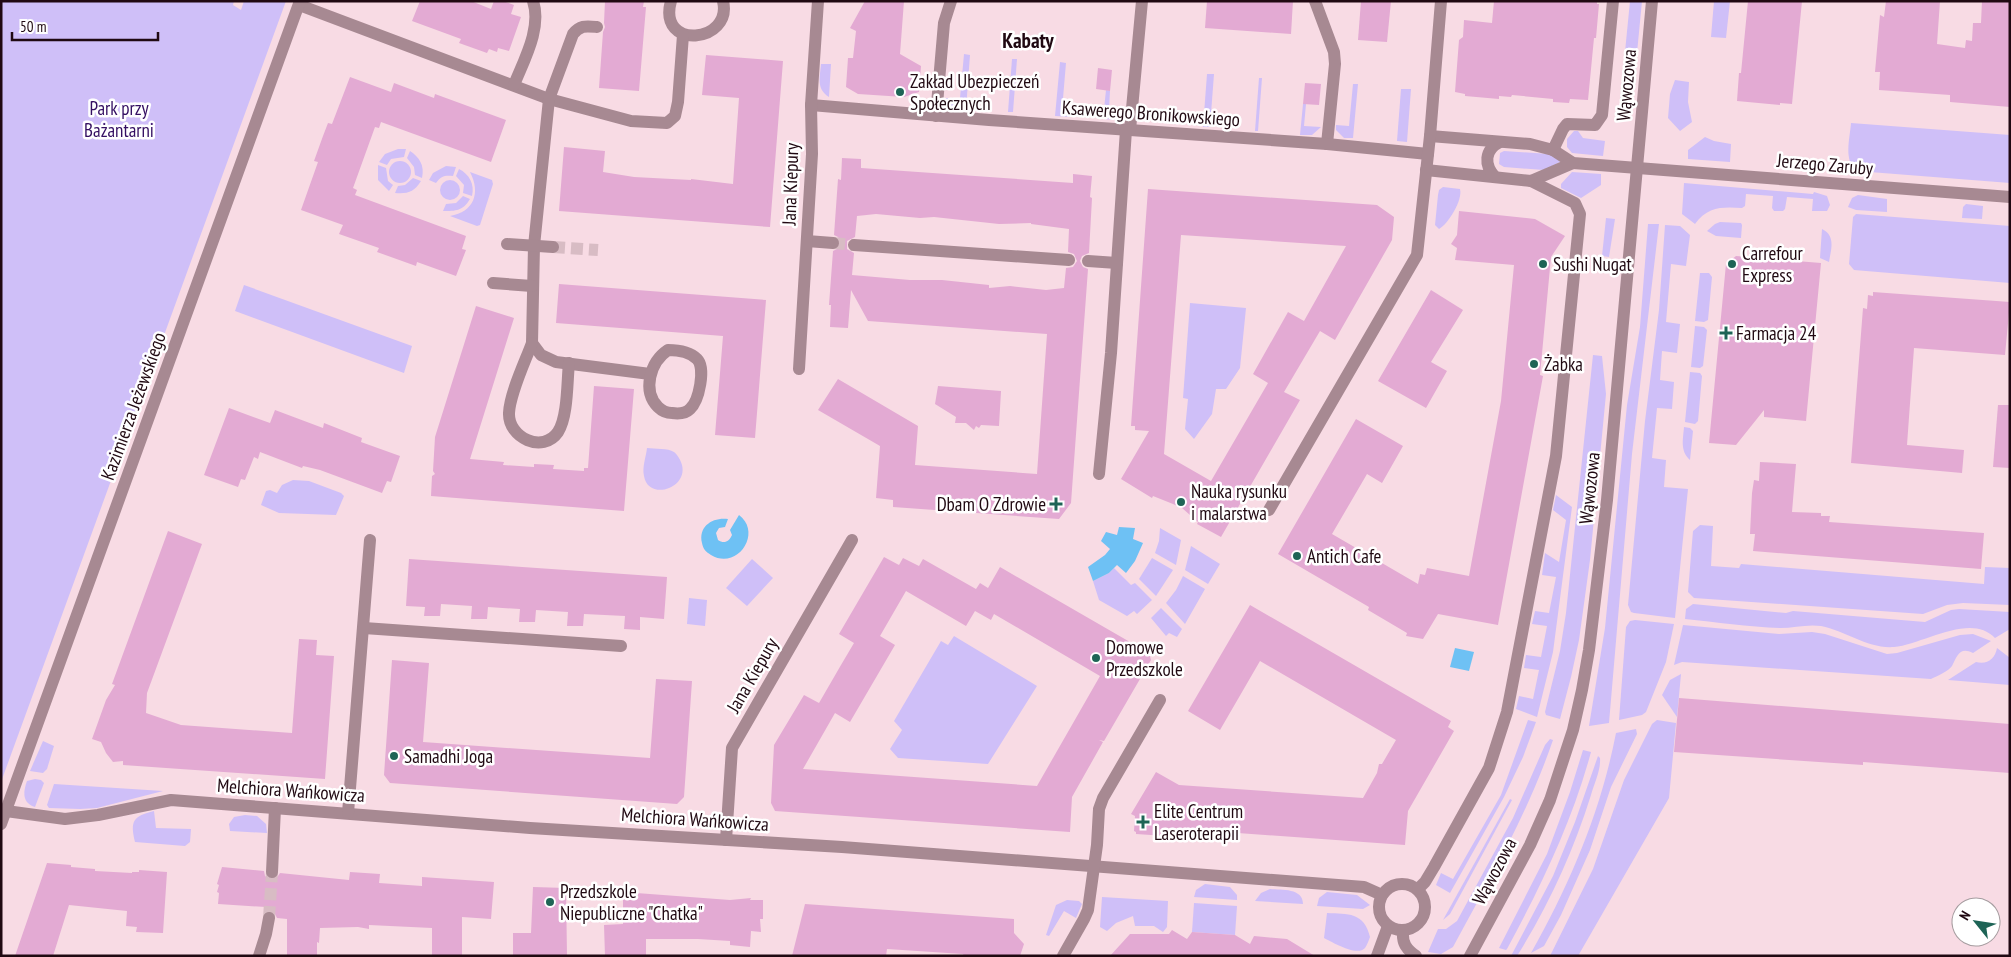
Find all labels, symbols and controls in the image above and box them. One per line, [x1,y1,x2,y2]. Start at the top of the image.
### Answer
scale bar [12,10,159,42]
text: 50 m [20,17,46,36]
district label: Kabaty [1002,27,1054,54]
street label: Wąwozowa [1611,48,1641,122]
place label: Zakład Ubezpieczeń Społecznych [910,69,1039,115]
marker: Zakład Ubezpieczeń Społecznych [894,86,906,98]
street label: Ksawerego Bronikowskiego [1061,95,1241,131]
park label: Park przy Bażantarni [84,96,154,142]
street label: Jana Kiepury [777,142,803,227]
street label: Jerzego Zaruby [1775,148,1875,180]
place label: Carrefour Express [1742,241,1803,287]
place label: Sushi Nugat [1553,252,1633,276]
marker: Sushi Nugat [1537,258,1549,270]
marker: Carrefour Express [1726,258,1738,270]
place label: Farmacja 24 [1736,321,1817,345]
marker: Farmacja 24 [1720,327,1732,339]
street label: Kazimierza Jeżewskiego [95,329,171,483]
place label: Żabka [1544,352,1583,376]
marker: Żabka [1528,358,1540,370]
street label: Wąwozowa [1573,451,1605,525]
place label: Nauka rysunku i malarstwa [1191,479,1287,525]
place label: Dbam O Zdrowie [937,492,1046,516]
marker: Nauka rysunku i malarstwa [1175,496,1187,508]
marker: Dbam O Zdrowie [1050,498,1062,510]
place label: Antich Cafe [1307,544,1382,568]
marker: Antich Cafe [1291,550,1303,562]
street label: Jana Kiepury [721,633,783,718]
place label: Domowe Przedszkole [1106,635,1183,681]
marker: Domowe Przedszkole [1090,652,1102,664]
place label: Samadhi Joga [404,744,493,768]
marker: Samadhi Joga [388,750,400,762]
street label: Melchiora Wańkowicza [216,773,366,807]
place label: Elite Centrum Laseroterapii [1154,799,1243,845]
street label: Melchiora Wańkowicza [620,802,770,836]
marker: Elite Centrum Laseroterapii [1136,815,1150,829]
street label: Wąwozowa [1466,833,1522,909]
place label: Przedszkole Niepubliczne "Chatka" [560,879,703,925]
marker: Przedszkole Niepubliczne "Chatka" [544,896,556,908]
north arrow [1951,897,2001,947]
text: N [1955,908,1974,923]

